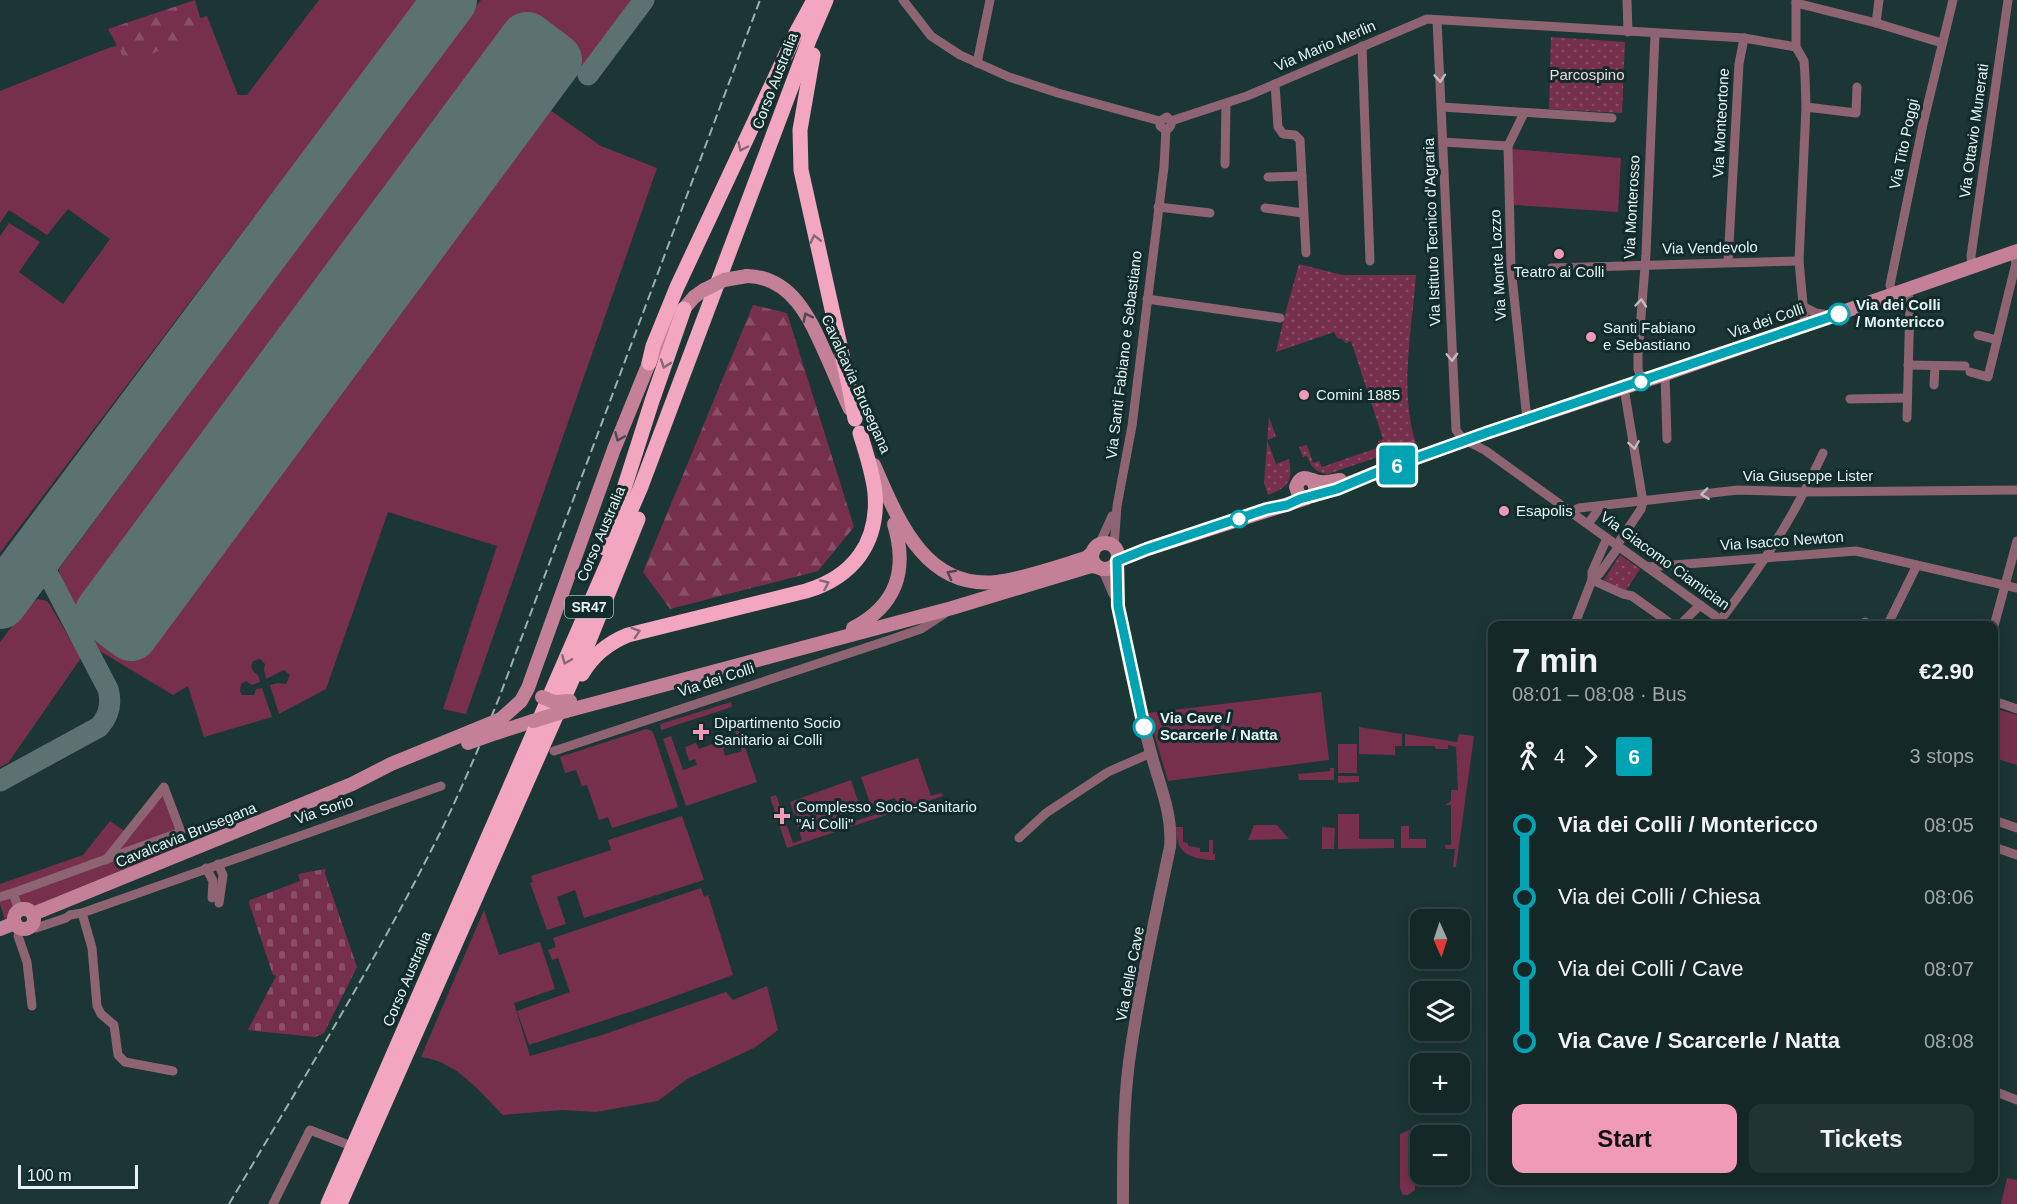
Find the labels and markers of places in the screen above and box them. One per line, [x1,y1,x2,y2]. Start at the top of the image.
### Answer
marker: Teatro ai Colli [1552,247,1566,261]
place label: Teatro ai Colli [1514,263,1604,280]
place label: Via dei Colli / Montericco [1856,296,1944,330]
marker: Via dei Colli / Montericco [1828,303,1850,325]
place label: Santi Fabiano e Sebastiano [1603,319,1696,353]
marker: Santi Fabiano e Sebastiano [1584,330,1598,344]
unlabelled marker [1632,373,1650,391]
place label: Comini 1885 [1316,386,1400,403]
marker: Comini 1885 [1297,388,1311,402]
place label: Esapolis [1516,502,1573,519]
marker: Esapolis [1497,504,1511,518]
unlabelled marker [1230,510,1248,528]
place label: Via Cave / Scarcerle / Natta [1160,709,1278,743]
place label: Dipartimento Socio Sanitario ai Colli [714,714,841,748]
marker: Via Cave / Scarcerle / Natta [1133,716,1155,738]
marker: Dipartimento Socio Sanitario ai Colli [692,723,710,741]
place label: Complesso Socio-Sanitario "Ai Colli" [796,798,977,832]
marker: Complesso Socio-Sanitario "Ai Colli" [773,807,791,825]

